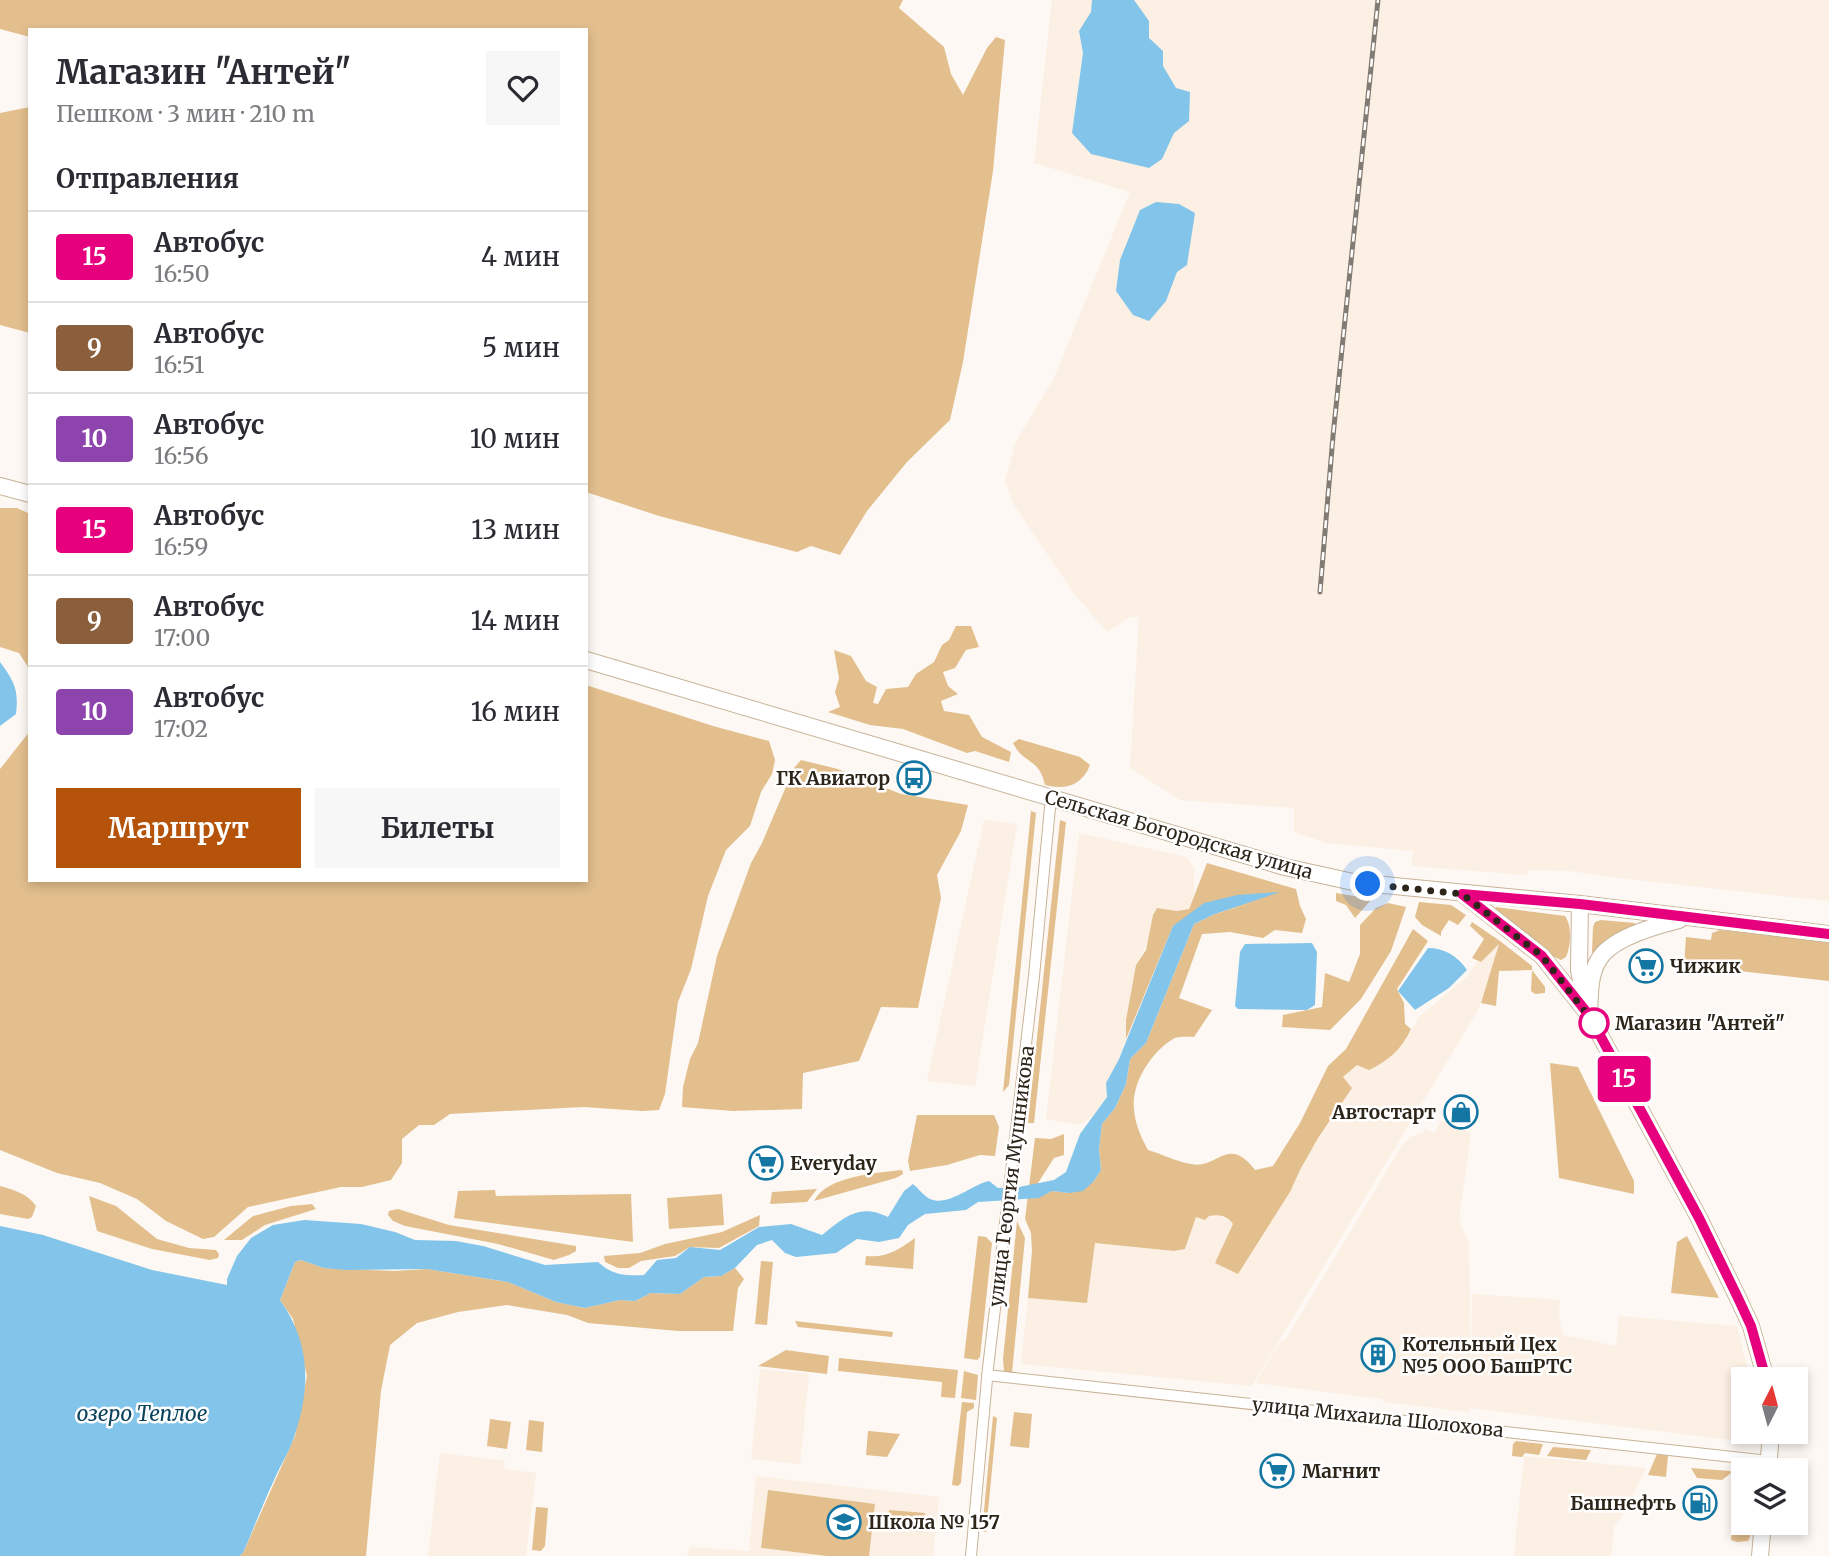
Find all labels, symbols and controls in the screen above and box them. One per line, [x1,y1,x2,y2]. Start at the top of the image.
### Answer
button: heart [486,51,560,125]
text: Магазин "Антей" [56,52,351,93]
text: Пешком · 3 мин · 210 m [56,99,315,128]
text: Отправления [56,162,239,195]
text: Автобус [154,226,264,259]
text: 4 мин [481,240,560,273]
text: 15 [82,241,107,272]
text: 16:50 [154,259,210,288]
text: Автобус [154,317,264,350]
text: 5 мин [482,331,560,364]
text: 9 [87,332,102,363]
text: 16:51 [154,350,204,379]
text: Автобус [154,408,264,441]
text: 10 мин [470,422,560,455]
text: 10 [81,423,108,454]
text: 16:56 [154,441,209,470]
text: Автобус [154,499,264,532]
text: 13 мин [471,513,560,546]
text: 15 [82,514,107,545]
text: 16:59 [154,532,208,561]
text: Автобус [154,590,264,623]
text: 14 мин [471,604,560,637]
text: 9 [87,605,102,636]
text: 17:00 [154,623,210,652]
text: Автобус [154,681,264,714]
text: 16 мин [471,695,560,728]
text: 10 [81,696,108,727]
text: 17:02 [154,714,208,743]
bus stop icon: ГК Авиатор [895,759,933,797]
place label: ГК Авиатор [776,766,890,790]
street label: Сельская Богородская улица [1042,784,1316,884]
button: Маршрут [56,788,301,868]
button: Билеты [315,788,560,868]
your location [1350,866,1385,901]
supermarket icon: Чижик [1627,947,1665,985]
place label: Чижик [1670,954,1741,978]
marker: Магазин "Антей" [1579,1008,1609,1038]
place label: Магазин "Антей" [1615,1011,1785,1035]
street label: улица Георгия Мушникова [983,1044,1039,1308]
line badge: 15 [1592,1056,1656,1102]
text: 15 [1612,1063,1636,1094]
shop icon: Автостарт [1442,1093,1480,1131]
place label: Автостарт [1331,1100,1436,1124]
supermarket icon: Everyday [747,1144,785,1182]
place label: Everyday [790,1151,877,1175]
place label: Котельный Цех №5 ООО БашРТС [1402,1332,1572,1378]
building icon: Котельный Цех №5 ООО БашРТС [1359,1336,1397,1374]
north arrow [1731,1367,1808,1444]
map controls [1731,1367,1808,1535]
street label: улица Михаила Шолохова [1251,1392,1505,1442]
water label: озеро Теплое [77,1400,207,1427]
supermarket icon: Магнит [1258,1452,1296,1490]
button: layers [1731,1458,1808,1535]
place label: Магнит [1302,1459,1381,1483]
fuel station icon: Башнефть [1681,1484,1719,1522]
place label: Башнефть [1570,1491,1676,1515]
school or university icon: Школа № 157 [825,1503,863,1541]
place label: Школа № 157 [868,1510,1000,1534]

